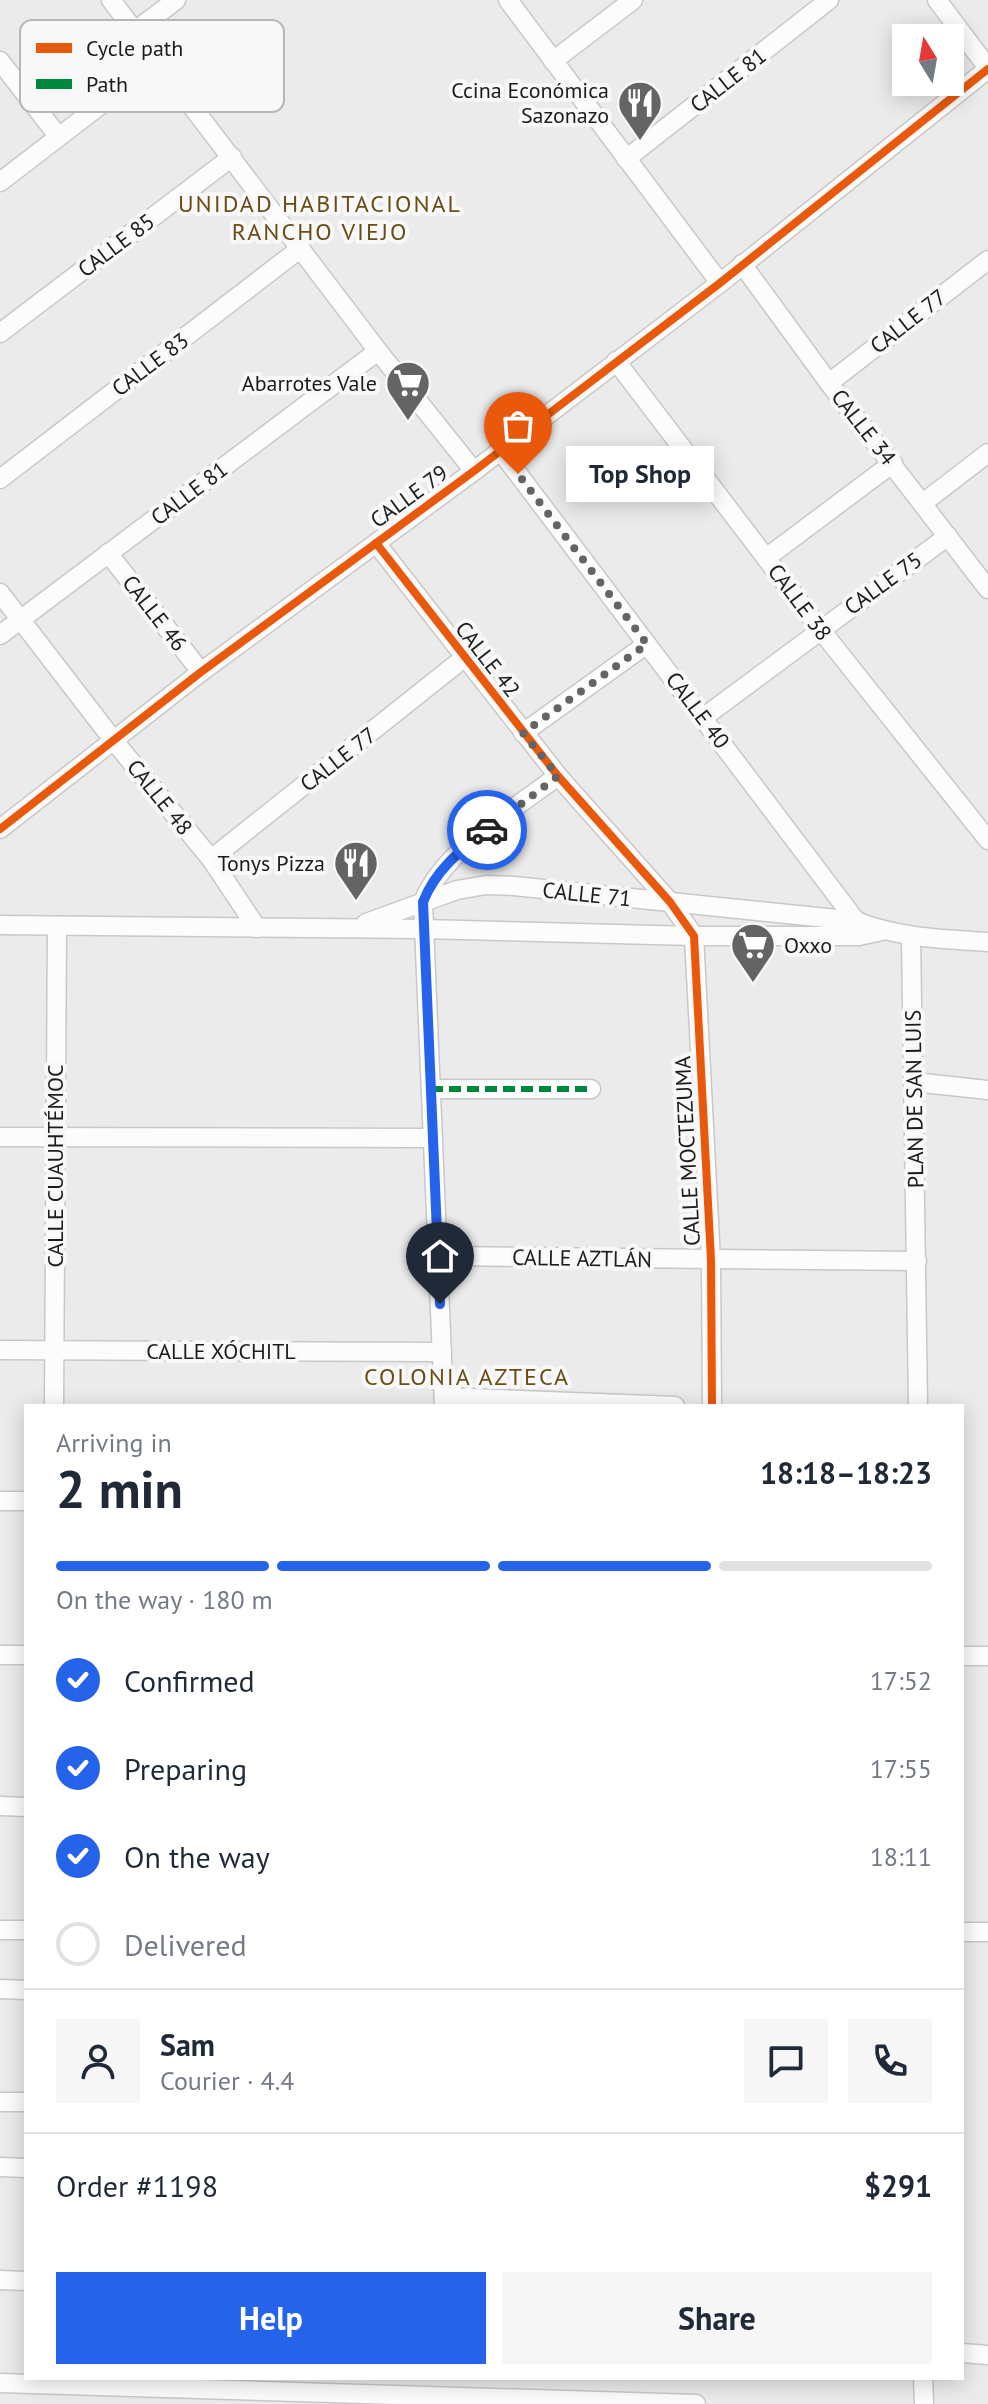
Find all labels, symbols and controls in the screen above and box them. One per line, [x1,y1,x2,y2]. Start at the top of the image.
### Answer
legend [20,20,284,112]
north arrow [892,24,964,96]
map controls [892,24,964,96]
text: Cycle path [86,34,183,62]
street label: CALLE 81 [684,42,772,118]
text: Path [86,70,128,98]
place label: Ccina Económica Sazonazo [451,76,609,129]
restaurant icon: Ccina Económica Sazonazo [616,79,664,142]
district label: UNIDAD HABITACIONAL RANCHO VIEJO [178,188,462,247]
street label: CALLE 85 [72,207,160,283]
street label: CALLE 77 [864,283,952,359]
street label: CALLE 83 [106,326,194,402]
supermarket icon: Abarrotes Vale [384,359,432,422]
place label: Abarrotes Vale [242,369,377,397]
street label: CALLE 34 [826,383,902,471]
pin [484,392,552,474]
icon: bag [496,404,540,448]
callout: Top Shop [566,446,714,502]
street label: CALLE 81 [145,455,233,531]
text: Top Shop [589,457,691,490]
street label: CALLE 79 [365,458,453,534]
street label: CALLE 75 [839,545,927,621]
street label: CALLE 38 [762,558,838,646]
street label: CALLE 46 [117,569,193,657]
street label: CALLE 42 [450,615,526,703]
street label: CALLE 40 [660,666,736,754]
street label: CALLE 77 [294,721,382,797]
street label: CALLE 48 [121,754,199,840]
courier [447,790,527,870]
icon: car [465,808,509,852]
restaurant icon: Tonys Pizza [332,839,380,902]
place label: Tonys Pizza [218,849,325,877]
street label: CALLE 71 [541,875,633,913]
supermarket icon: Oxxo [729,921,777,984]
place label: Oxxo [784,931,832,959]
street label: PLAN DE SAN LUIS [898,1010,930,1188]
street label: CALLE MOCTEZUMA [668,1055,706,1247]
street label: CALLE CUAUHTÉMOC [41,1064,69,1268]
pin [406,1222,474,1304]
icon: home [418,1234,462,1278]
street label: CALLE AZTLÁN [512,1243,652,1273]
street label: CALLE XÓCHITL [146,1337,296,1365]
district label: COLONIA AZTECA [364,1361,570,1392]
text: Arriving in [56,1426,172,1459]
text: 18:18–18:23 [760,1453,932,1492]
text: 2 min [56,1455,183,1522]
text: On the way · 180 m [56,1583,273,1616]
icon: check [56,1658,100,1702]
text: Confirmed [124,1661,255,1700]
text: 17:52 [870,1664,932,1697]
icon: check [56,1746,100,1790]
text: Preparing [124,1749,247,1788]
text: 17:55 [870,1752,932,1785]
icon: check [56,1834,100,1878]
text: On the way [124,1837,270,1876]
text: 18:11 [870,1840,932,1873]
text: Delivered [124,1925,247,1964]
button: person [56,2019,140,2103]
button: chat [744,2019,828,2103]
button: phone [848,2019,932,2103]
text: Sam [160,2025,215,2064]
text: Courier · 4.4 [160,2064,294,2097]
text: Order #1198 [56,2166,218,2205]
text: $291 [864,2166,932,2205]
button: Help [56,2272,486,2364]
button: Share [502,2272,932,2364]

